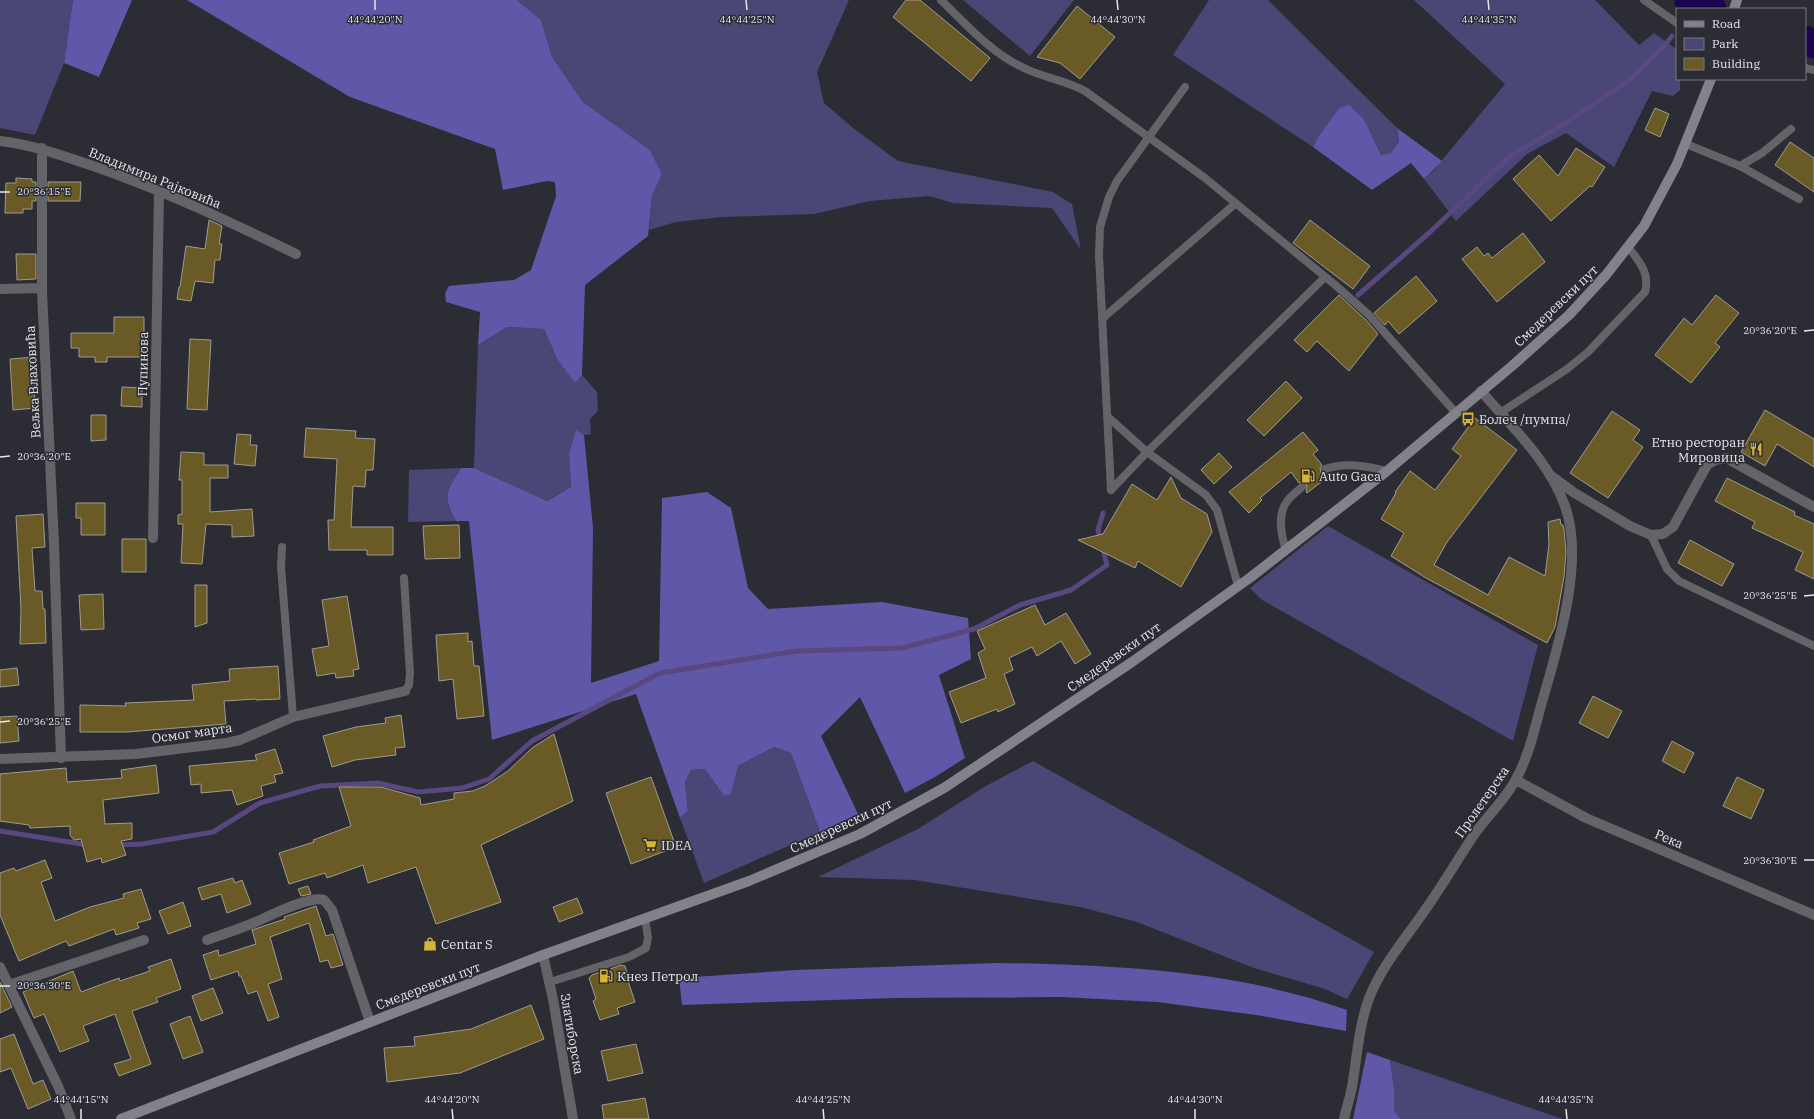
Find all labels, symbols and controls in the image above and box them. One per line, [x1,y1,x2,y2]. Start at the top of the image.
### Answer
legend [1676,8,1806,80]
text: 44°44'20"N [348,13,403,26]
text: 44°44'25"N [720,13,775,26]
text: 44°44'30"N [1091,13,1146,26]
text: 44°44'35"N [1462,13,1517,26]
text: Road [1712,16,1741,31]
text: Park [1712,36,1738,51]
text: Building [1712,56,1760,71]
street label: Владимира Рајковића [86,144,224,212]
text: 20°36'15"E [17,185,71,198]
street label: Смедеревски пут [1510,261,1602,350]
text: 20°36'20"E [1743,324,1797,337]
street label: Вељка Влаховића [22,325,44,439]
street label: Пупинова [134,332,152,396]
bus stop icon: Болеч /пумпа/ [1460,411,1476,427]
place label: Болеч /пумпа/ [1479,411,1571,428]
place label: Етно ресторан Мировица [1651,434,1745,466]
restaurant icon: Етно ресторан Мировица [1748,441,1764,457]
text: 20°36'20"E [17,450,71,463]
fuel station icon: Auto Gaca [1300,468,1316,484]
place label: Auto Gaca [1319,468,1381,485]
text: 20°36'25"E [1743,589,1797,602]
street label: Смедеревски пут [1064,618,1164,696]
text: 20°36'25"E [17,715,71,728]
street label: Осмог марта [151,719,233,747]
street label: Пролетерска [1451,763,1513,841]
street label: Смедеревски пут [787,795,895,857]
street label: Река [1652,825,1686,853]
supermarket icon: IDEA [642,837,658,853]
place label: IDEA [661,837,692,854]
text: 20°36'30"E [1743,854,1797,867]
shop icon: Centar S [422,936,438,952]
place label: Centar S [441,936,493,953]
street label: Смедеревски пут [373,958,483,1014]
fuel station icon: Кнез Петрол [598,968,614,984]
place label: Кнез Петрол [617,968,698,985]
text: 20°36'30"E [17,979,71,992]
street label: Златиборска [557,992,587,1076]
text: 44°44'15"N [54,1093,109,1106]
text: 44°44'20"N [425,1093,480,1106]
text: 44°44'25"N [796,1093,851,1106]
text: 44°44'30"N [1168,1093,1223,1106]
text: 44°44'35"N [1539,1093,1594,1106]

